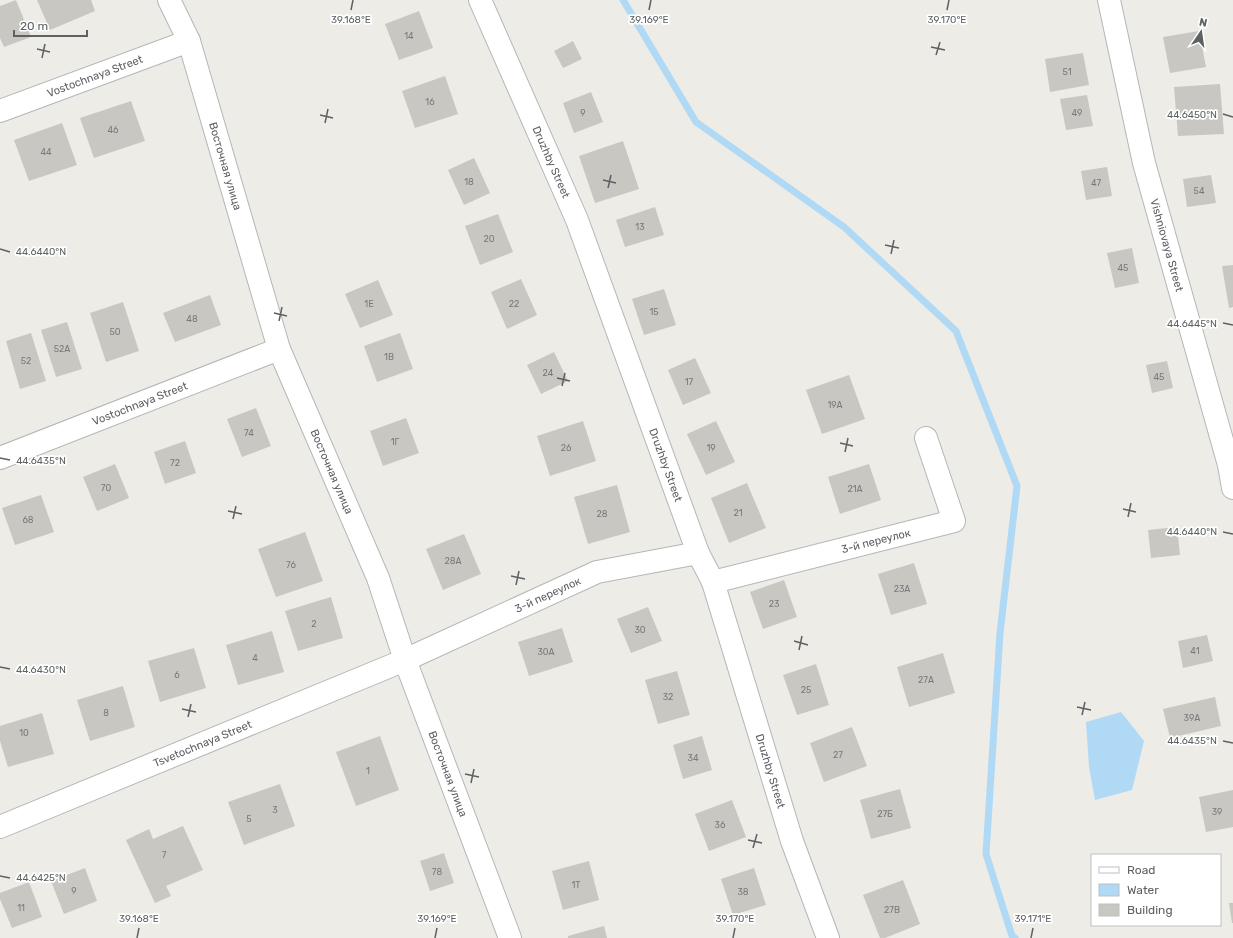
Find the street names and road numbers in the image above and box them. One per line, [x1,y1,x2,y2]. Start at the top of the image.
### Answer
street label: Vostochnaya Street [45,52,145,100]
street label: Восточная улица [207,121,245,212]
street label: Druzhby Street [530,124,573,201]
street label: Vishniovaya Street [1148,197,1187,294]
street label: Vostochnaya Street [90,379,190,428]
street label: Druzhby Street [647,426,686,504]
street label: Восточная улица [308,427,356,516]
street label: 3-й переулок [840,526,912,556]
street label: 3-й переулок [513,574,583,615]
street label: Tsvetochnaya Street [151,717,254,770]
street label: Восточная улица [426,729,470,819]
street label: Druzhby Street [753,732,788,811]

